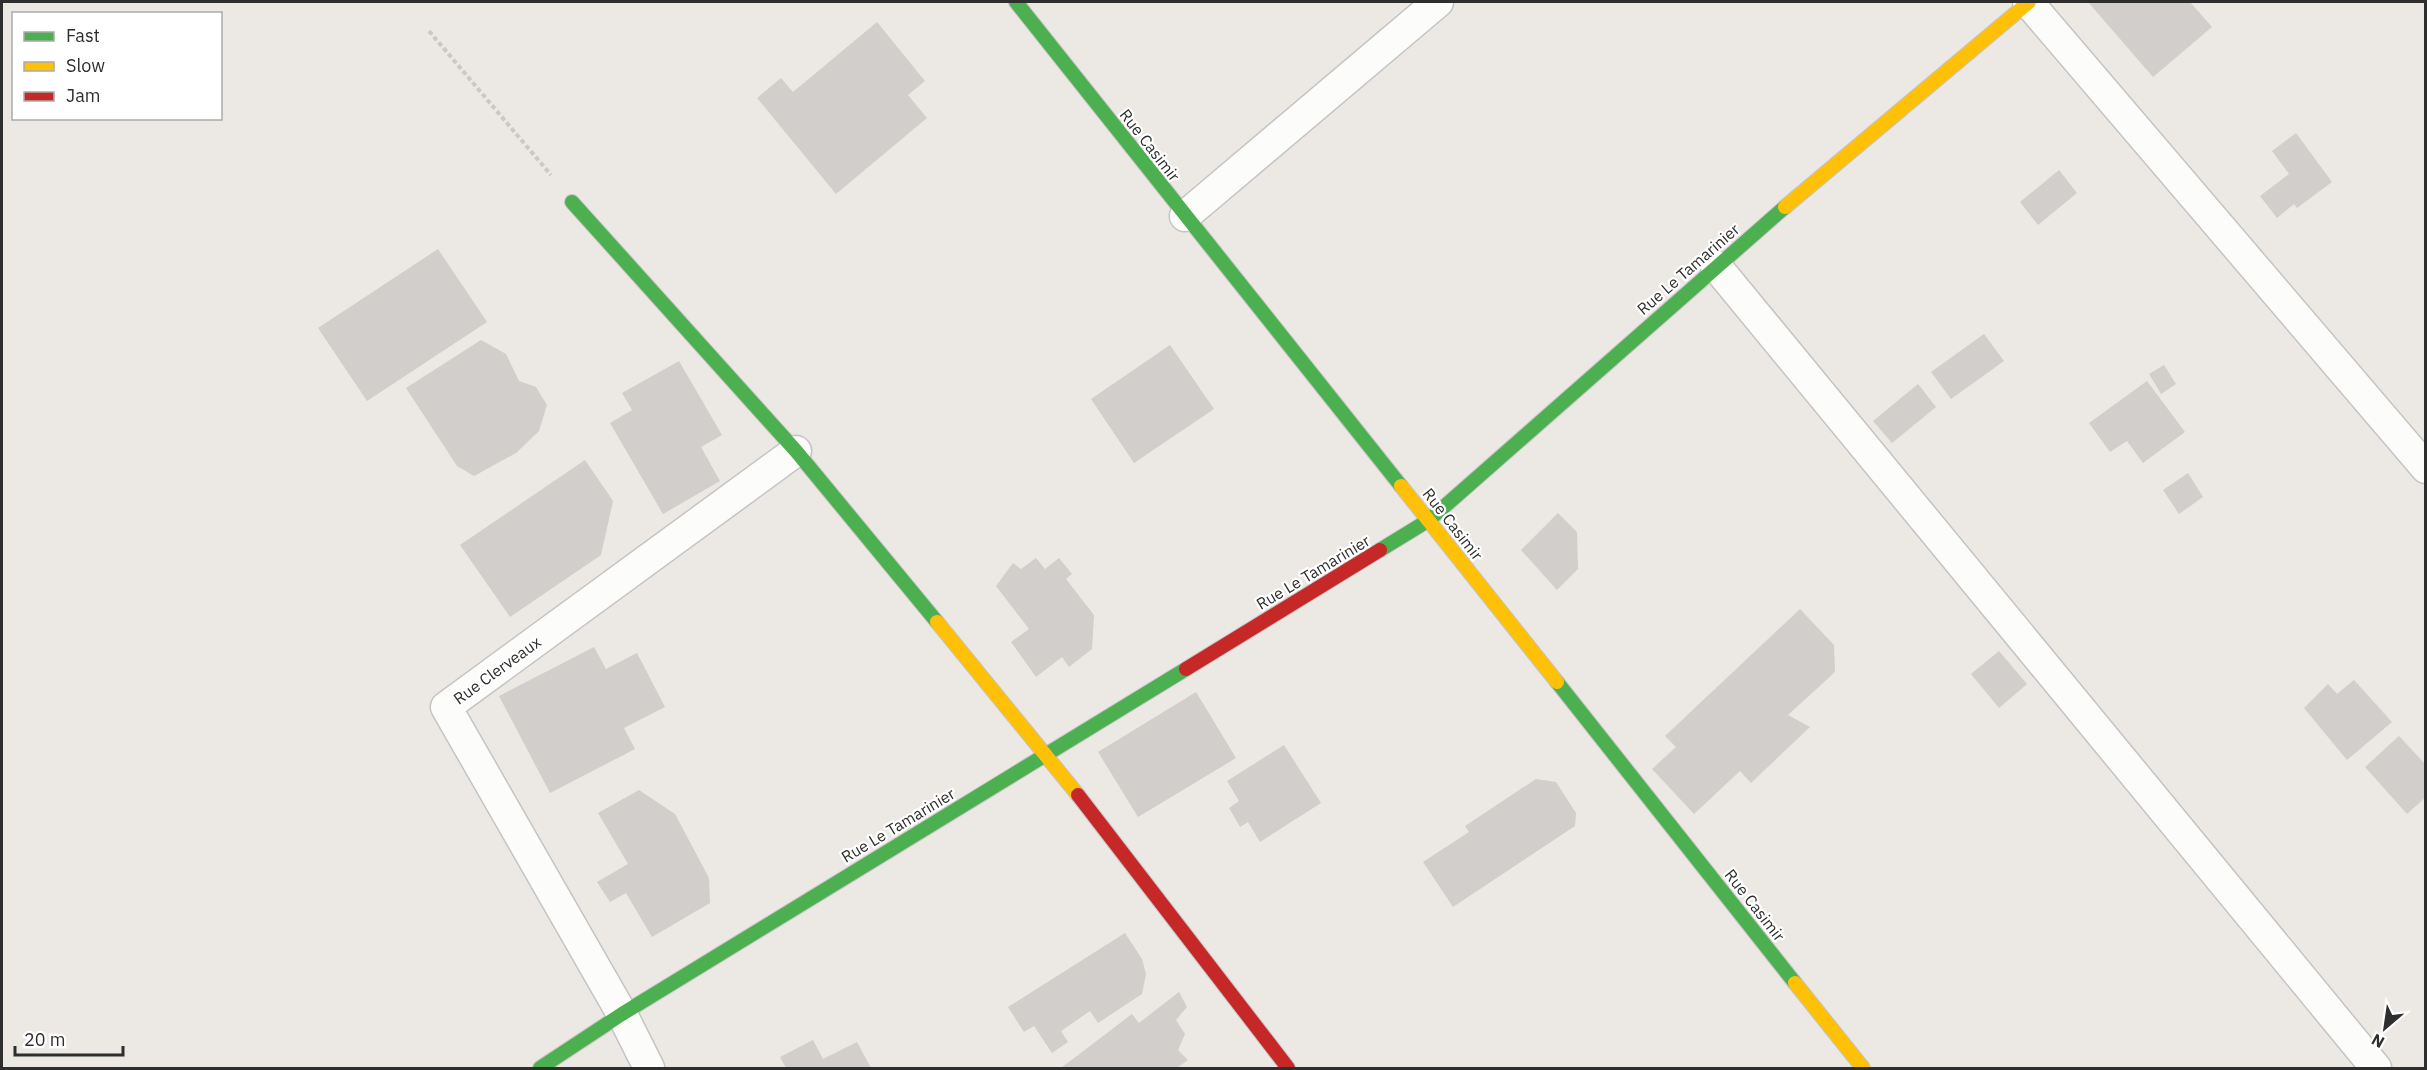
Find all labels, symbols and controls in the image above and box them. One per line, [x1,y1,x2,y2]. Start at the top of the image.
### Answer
legend [12,12,222,120]
text: Fast [66,24,100,47]
text: Slow [66,54,105,77]
text: Jam [66,84,101,107]
street label: Rue Casimir [1116,105,1184,185]
street label: Rue Le Tamarinier [1633,219,1743,319]
street label: Rue Casimir [1419,484,1487,564]
street label: Rue Le Tamarinier [1253,530,1374,614]
street label: Rue Clerveaux [449,632,545,708]
street label: Rue Le Tamarinier [838,783,959,867]
street label: Rue Casimir [1721,865,1789,945]
north arrow [2355,998,2415,1058]
scale bar [15,1019,123,1057]
text: 20 m [24,1028,66,1051]
text: N [2368,1030,2388,1053]

